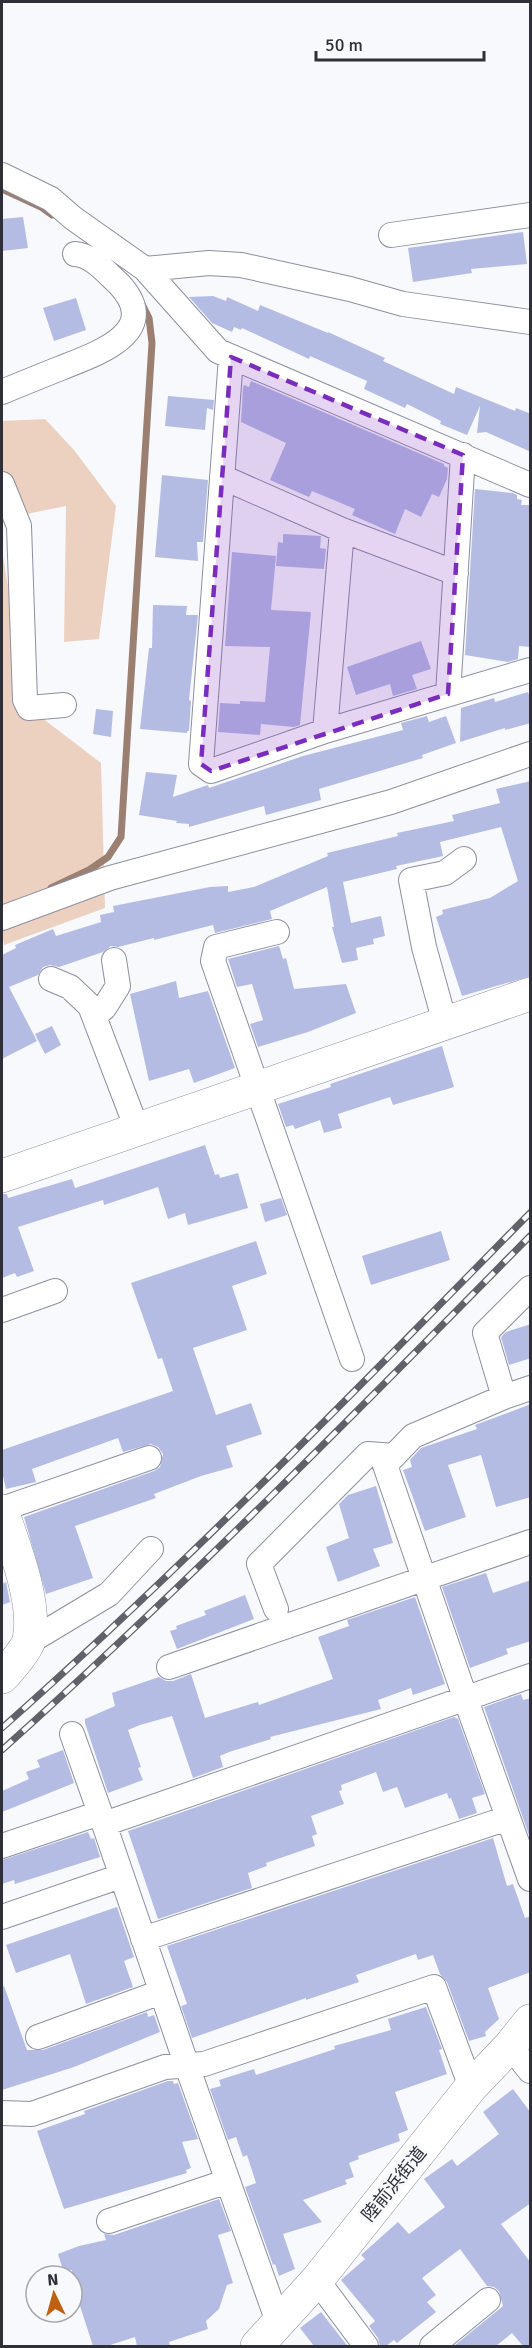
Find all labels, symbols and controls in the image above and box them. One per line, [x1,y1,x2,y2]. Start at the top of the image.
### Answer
scale bar [316,24,484,62]
text: 50 m [325,34,363,56]
street label: 陸前浜街道 [357,2142,431,2226]
north arrow [24,2264,84,2324]
text: N [46,2270,59,2291]

